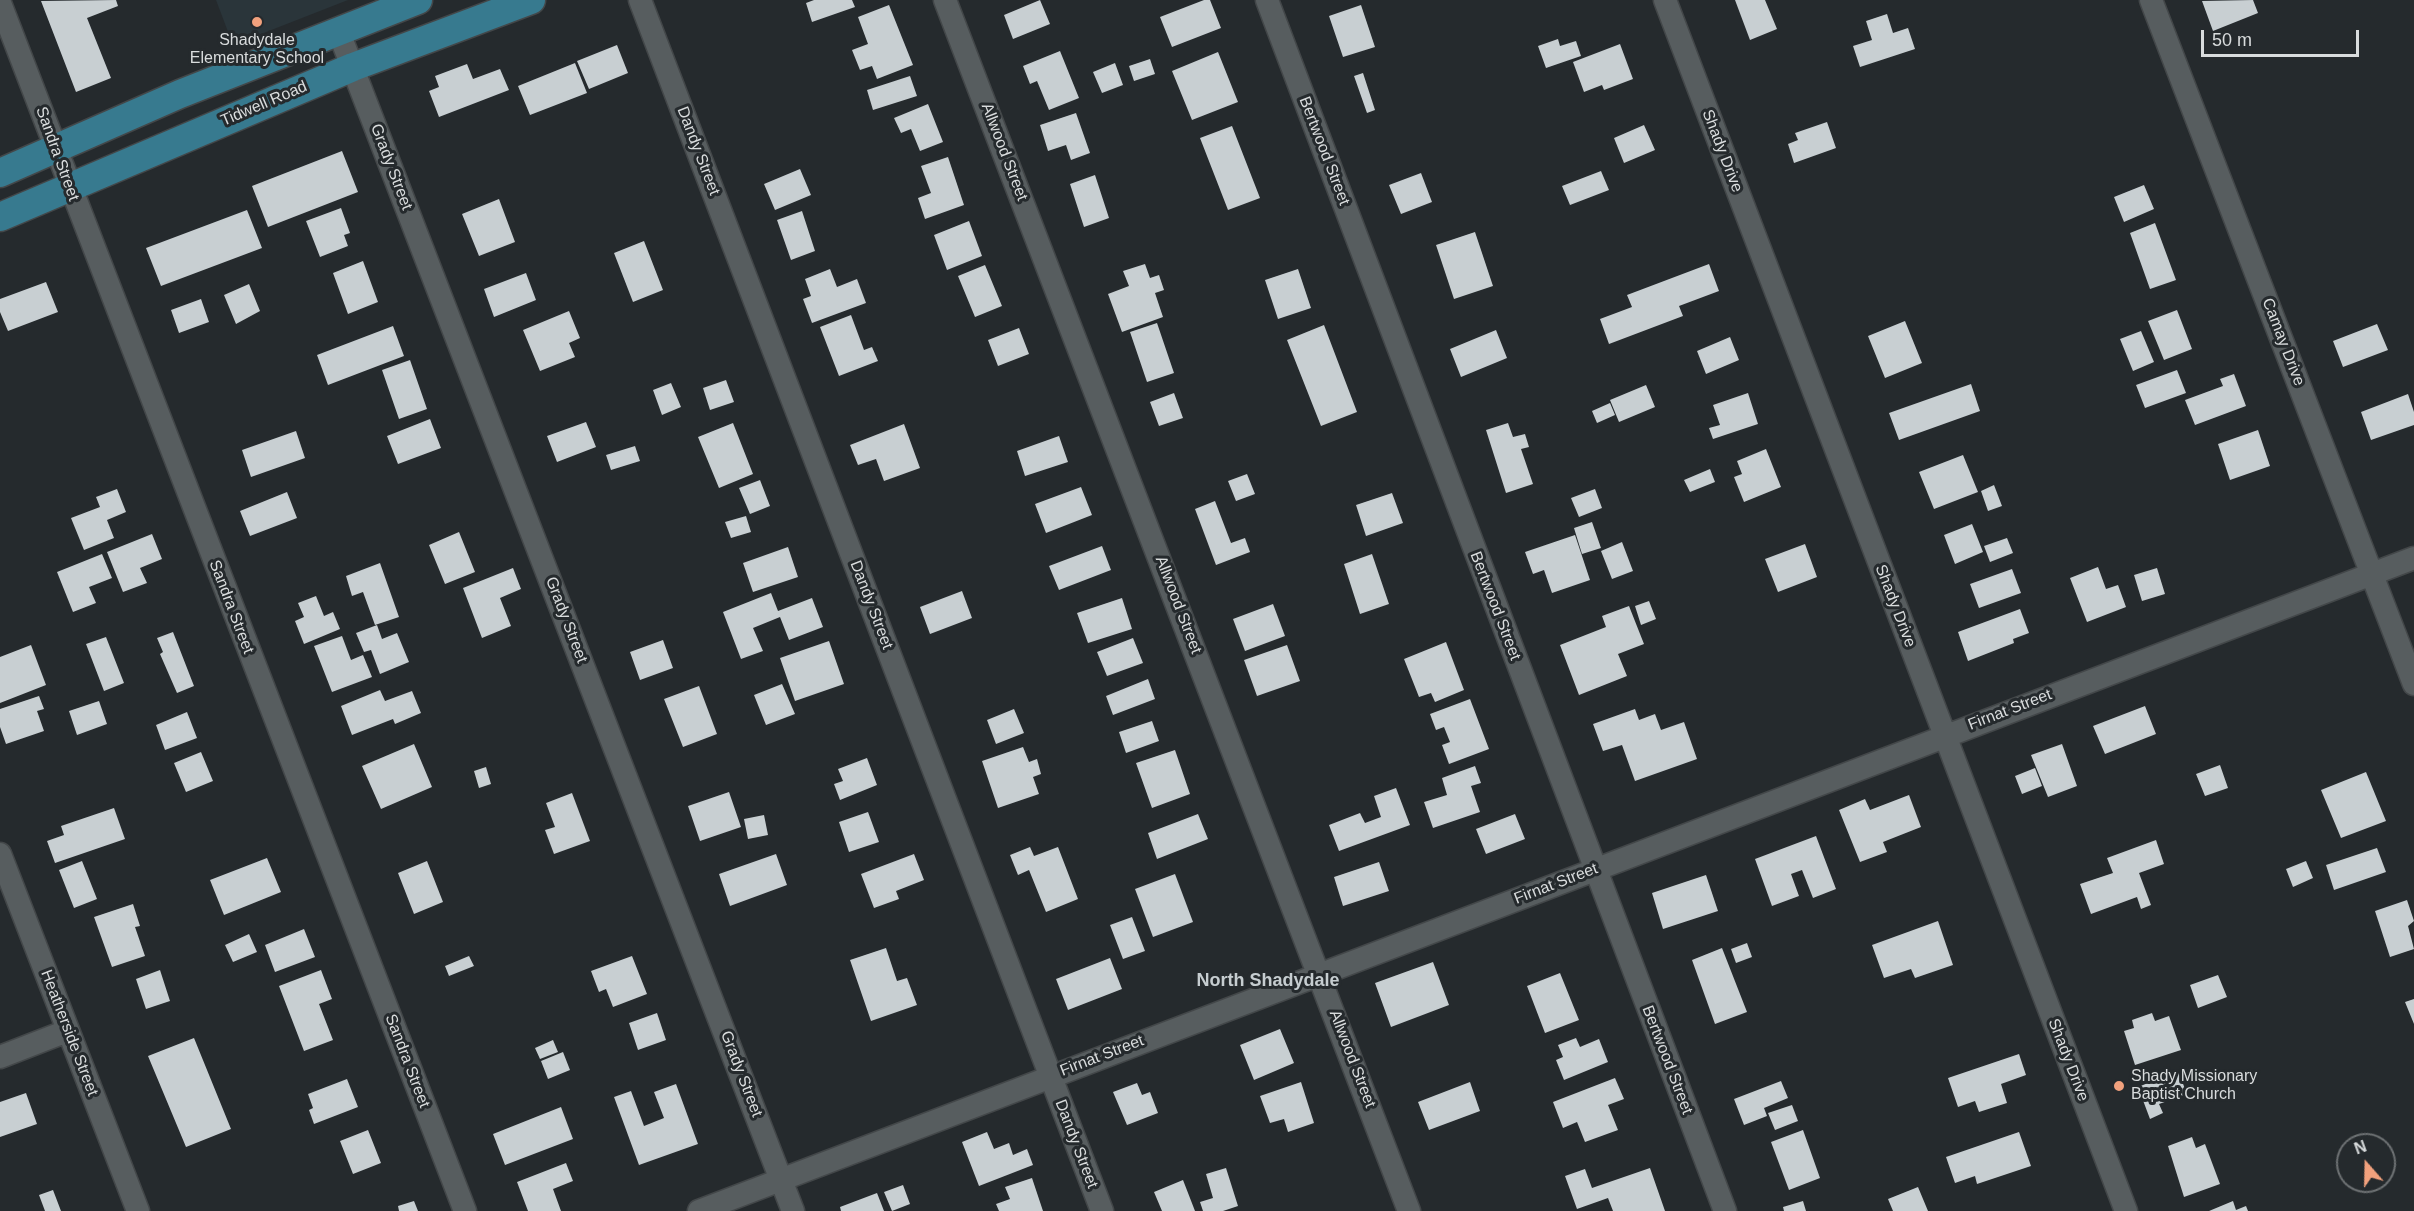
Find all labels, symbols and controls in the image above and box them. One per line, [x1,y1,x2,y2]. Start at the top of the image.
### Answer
marker: Shadydale Elementary School [250,15,264,29]
scale bar [2204,18,2362,56]
text: 50 m [2212,30,2252,50]
place label: Shadydale Elementary School [190,31,324,69]
street label: Tidwell Road [218,77,310,131]
street label: Bertwood Street [1294,94,1354,208]
street label: Allwood Street [977,100,1031,204]
street label: Sandra Street [31,104,83,204]
street label: Dandy Street [672,104,724,198]
street label: Shady Drive [1697,107,1747,195]
street label: Grady Street [366,121,416,213]
street label: Camay Drive [2257,295,2309,389]
street label: Bertwood Street [1465,549,1525,663]
street label: Allwood Street [1151,553,1205,657]
street label: Sandra Street [204,557,258,657]
street label: Dandy Street [845,558,897,652]
street label: Shady Drive [1870,562,1920,650]
street label: Grady Street [541,574,591,666]
street label: Firnat Street [1965,685,2055,735]
street label: Firnat Street [1511,859,1601,909]
street label: Heatherside Street [36,967,102,1099]
district label: North Shadydale [1196,970,1340,992]
street label: Bertwood Street [1637,1003,1697,1117]
street label: Allwood Street [1325,1007,1379,1111]
street label: Sandra Street [380,1011,434,1111]
street label: Shady Drive [2043,1016,2093,1104]
street label: Grady Street [716,1028,766,1120]
street label: Firnat Street [1057,1031,1147,1081]
place label: Shady Missionary Baptist Church [2131,1067,2257,1105]
marker: Shady Missionary Baptist Church [2112,1079,2126,1093]
street label: Dandy Street [1050,1097,1102,1191]
north arrow [2336,1133,2396,1193]
text: N [2352,1138,2369,1157]

